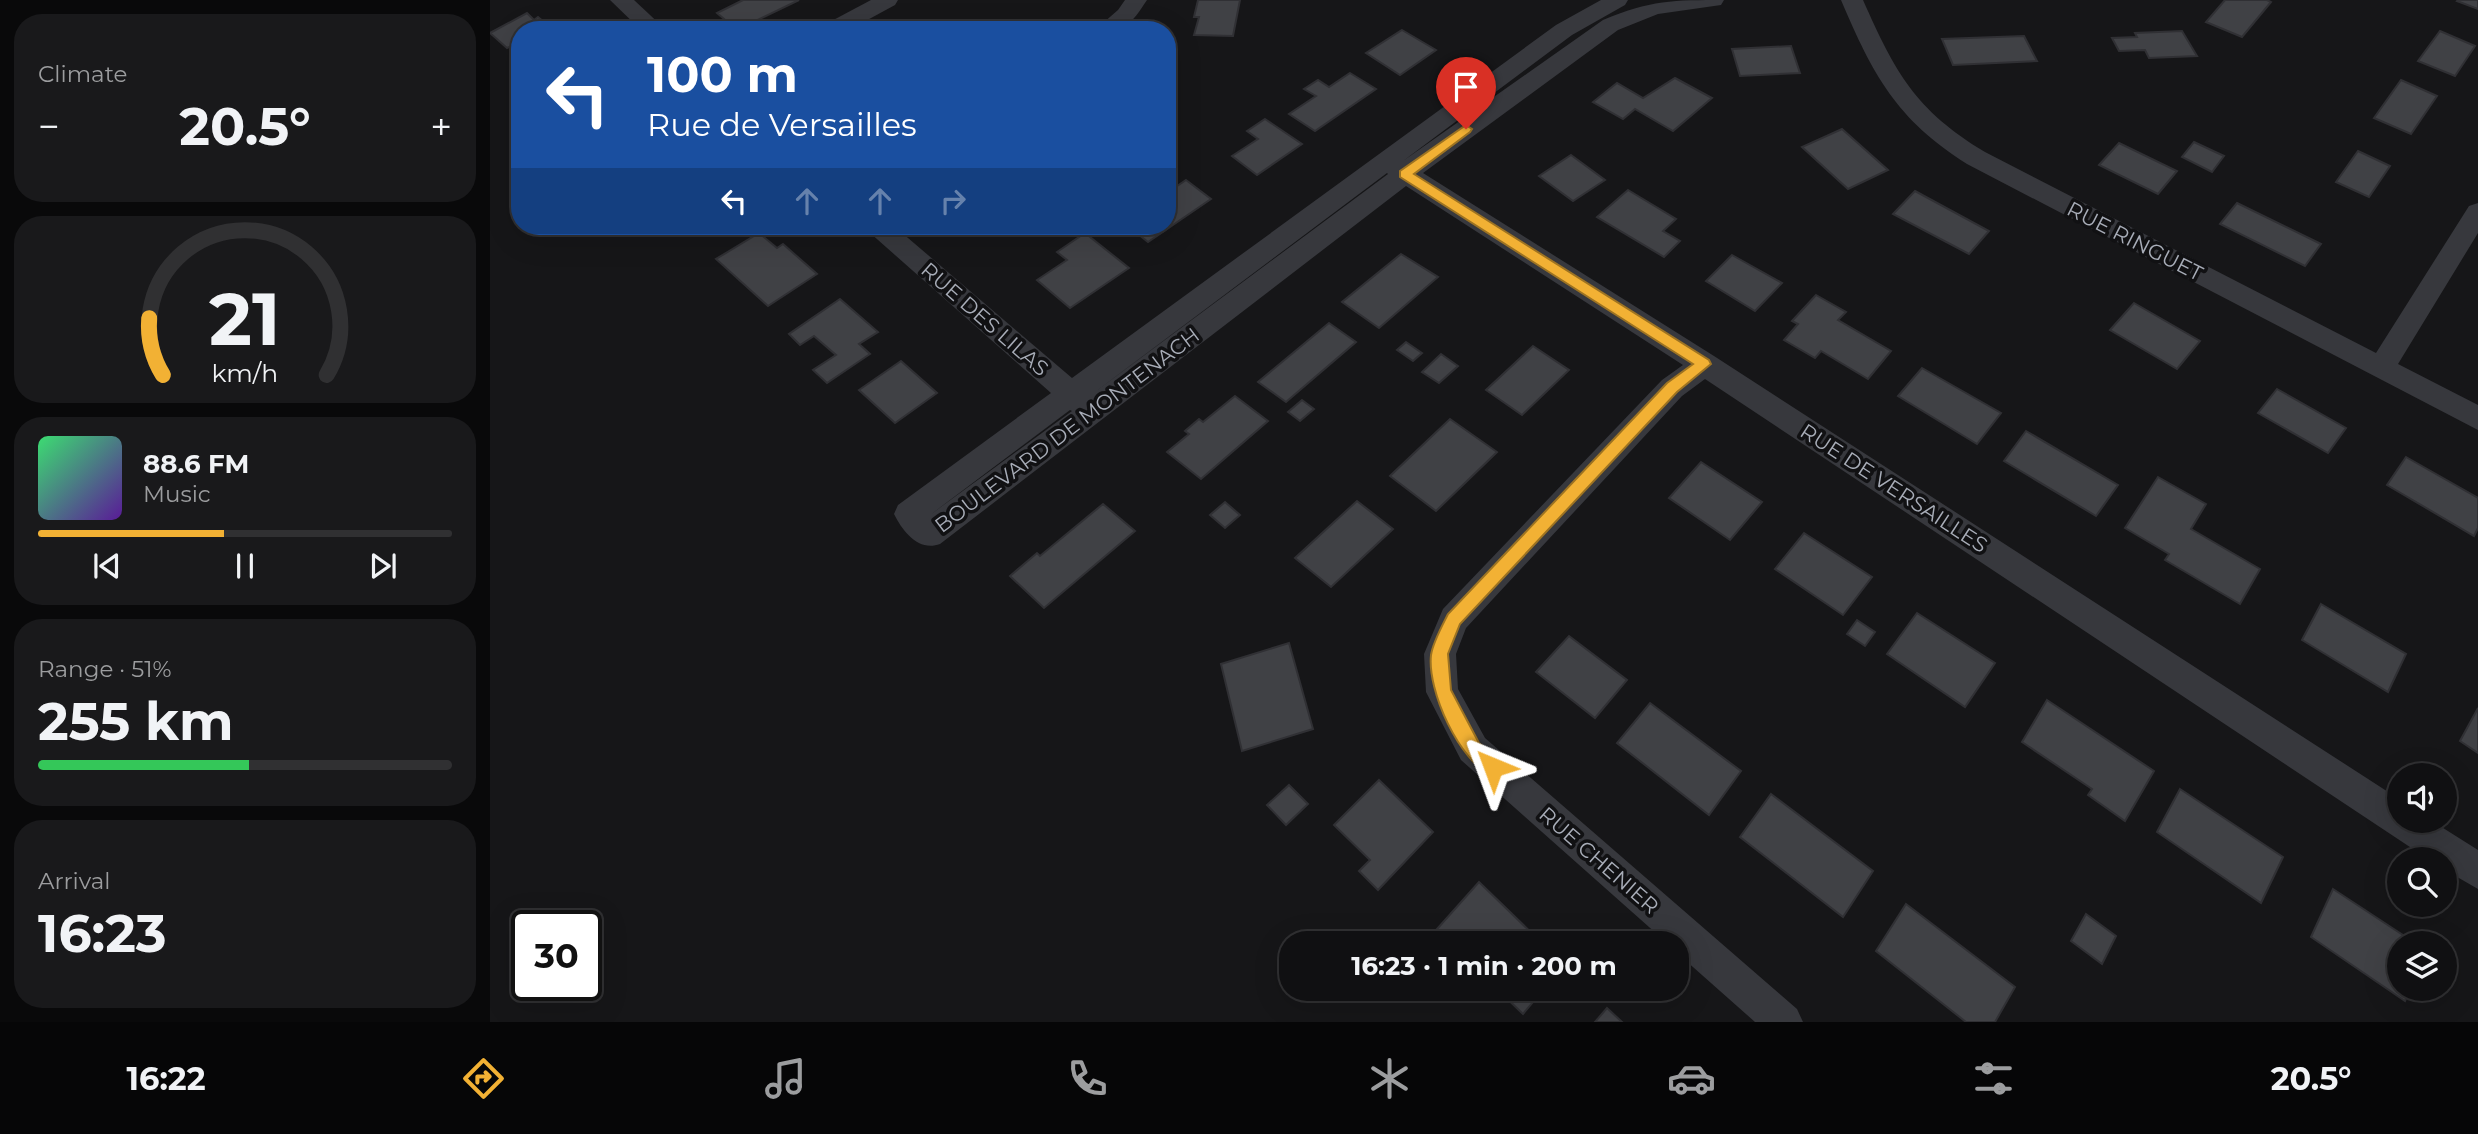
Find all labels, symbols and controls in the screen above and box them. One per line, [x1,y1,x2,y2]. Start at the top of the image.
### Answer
text: 100 m [647,45,798,104]
icon: left [532,49,623,140]
pin [1436,57,1496,129]
text: Climate [38,60,127,88]
icon: arrive [1447,68,1485,106]
text: 20.5° [179,95,311,158]
text: − [38,103,60,150]
text: + [430,103,452,150]
text: Rue de Versailles [647,105,917,144]
icon: left [715,182,753,220]
icon: ahead [788,182,826,220]
icon: ahead [861,182,899,220]
icon: right [934,182,972,220]
street label: RUE RINGUET [2063,196,2207,286]
street label: RUE DES LILAS [916,257,1054,381]
text: 21 [209,276,281,364]
street label: BOULEVARD DE MONTENACH [930,322,1204,538]
text: km/h [212,358,278,388]
street label: RUE DE VERSAILLES [1796,418,1992,558]
text: 88.6 FM [143,448,249,480]
text: Music [143,480,211,508]
icon: previous [88,547,126,585]
icon: pause [226,547,264,585]
icon: next [364,547,402,585]
text: Range · 51% [38,655,172,683]
text: 255 km [38,690,233,753]
position arrow [1456,730,1530,804]
map controls [2387,763,2457,1001]
button: sound [2387,763,2457,833]
street label: RUE CHENIER [1534,801,1664,919]
button: search [2387,847,2457,917]
text: Arrival [38,867,111,895]
text: 16:23 [38,902,167,965]
speed limit sign: 30 [511,910,602,1001]
button: layers [2387,931,2457,1001]
text: 16:23 · 1 min · 200 m [1351,950,1617,982]
icon: directions [459,1054,508,1103]
icon: music [761,1054,810,1103]
icon: phone [1063,1054,1112,1103]
icon: climate [1365,1054,1414,1103]
icon: car [1667,1054,1716,1103]
icon: filters [1969,1054,2018,1103]
text: 16:22 [127,1059,206,1098]
text: 20.5° [2271,1059,2351,1098]

